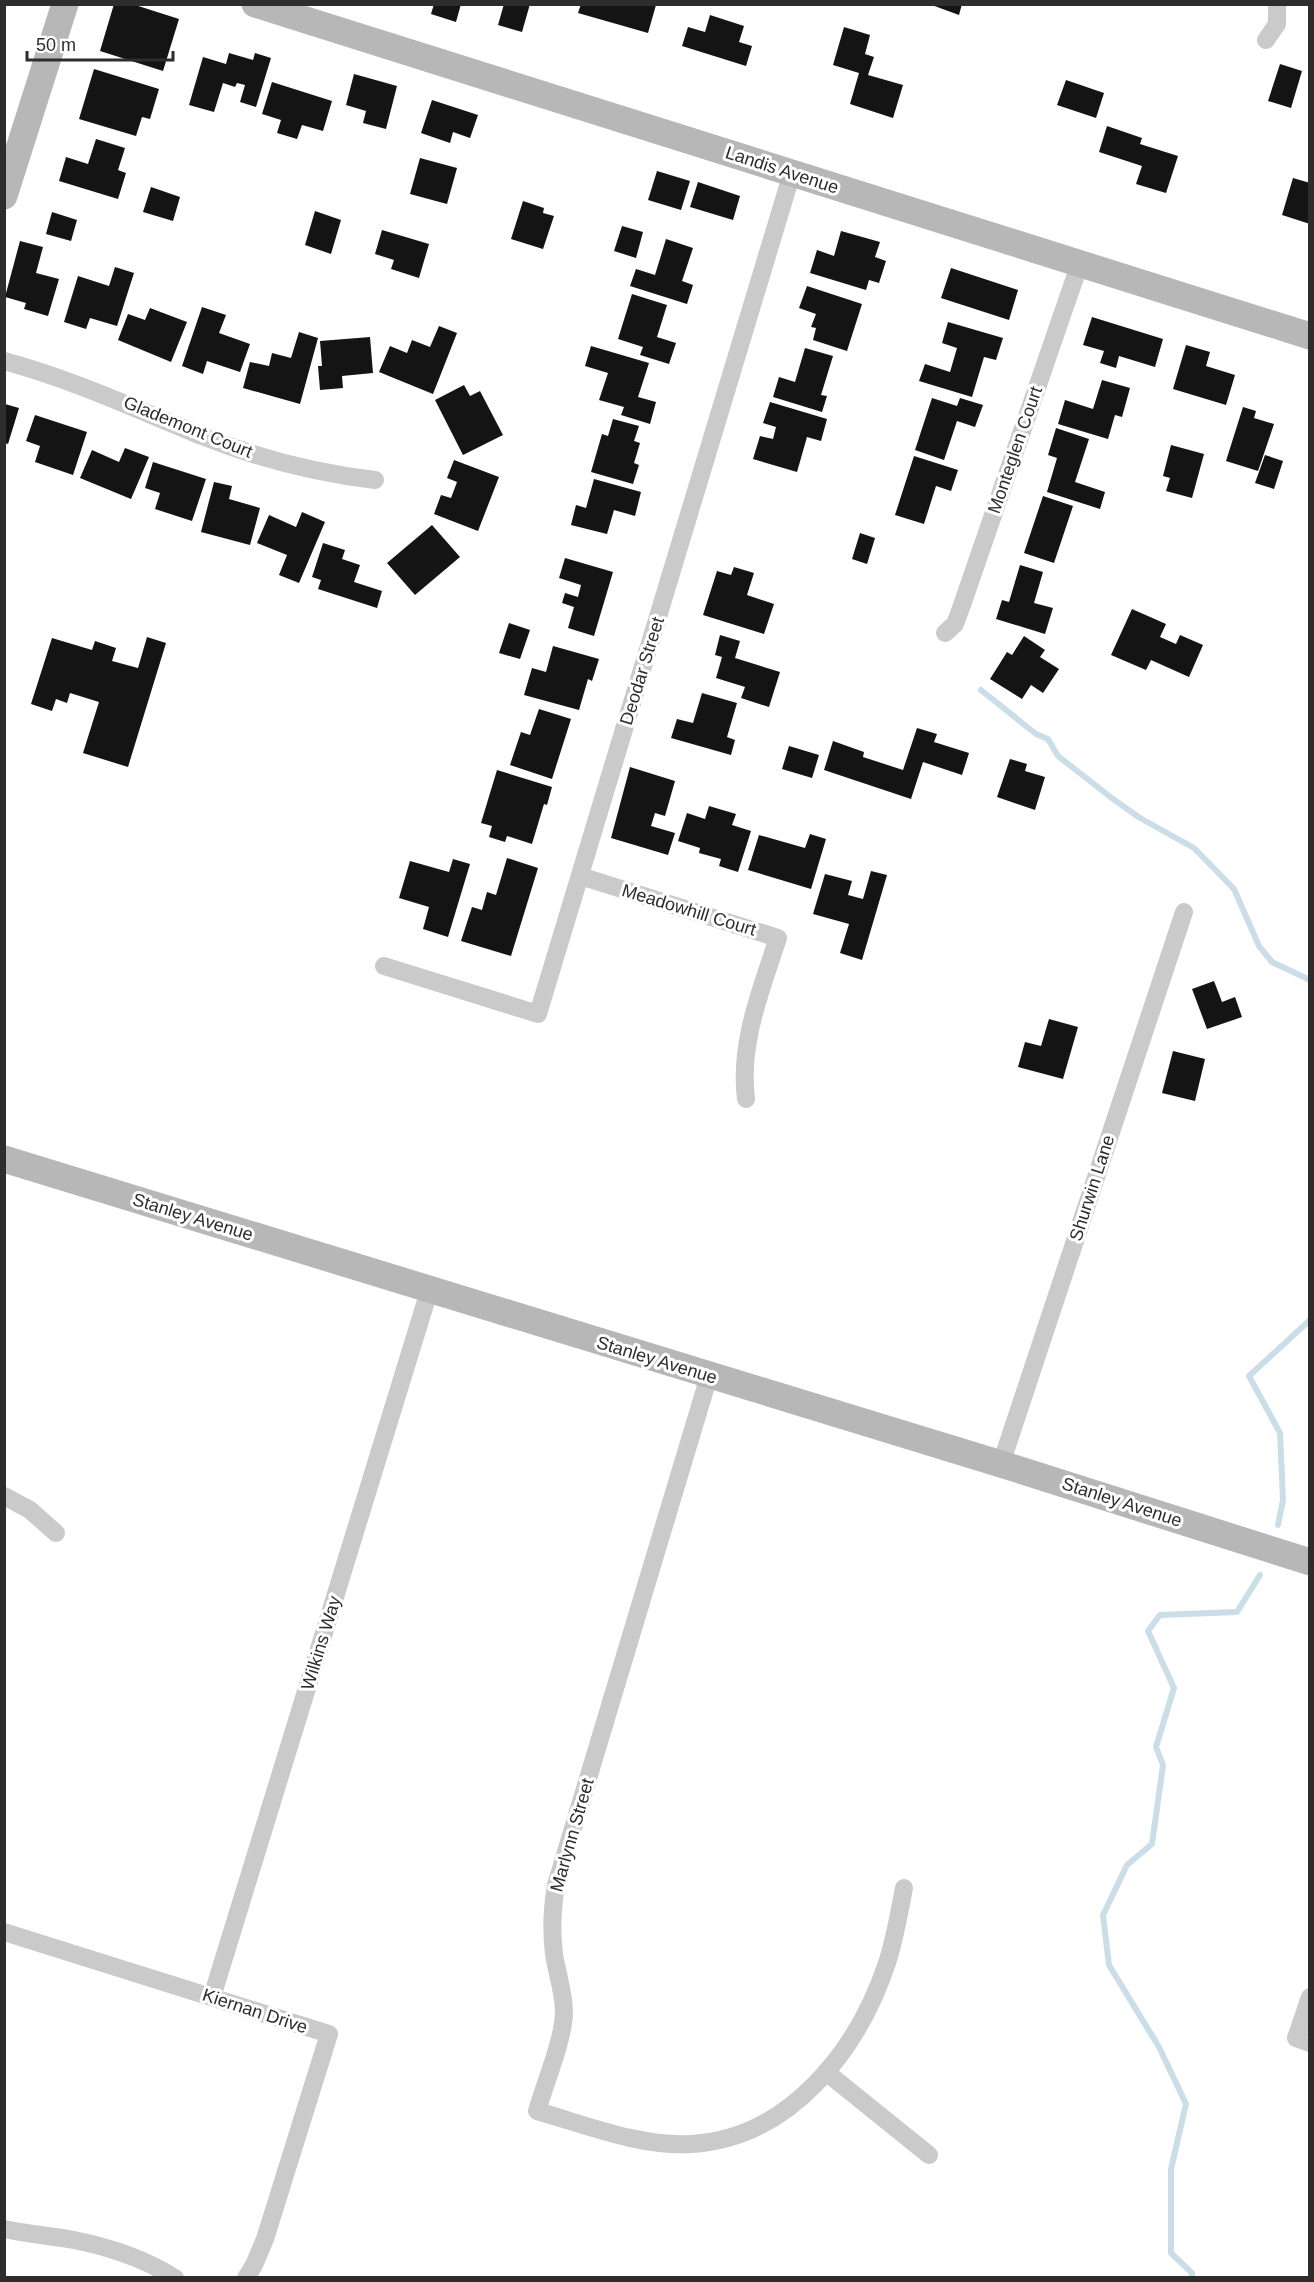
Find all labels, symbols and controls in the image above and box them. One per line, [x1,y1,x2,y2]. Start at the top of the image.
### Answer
scale bar [27,24,172,62]
text: 50 m [36,35,76,55]
street label: Landis Avenue [723,142,841,198]
street label: Monteglen Court [984,384,1046,516]
street label: Glademont Court [121,392,255,462]
street label: Deodar Street [616,614,668,728]
street label: Meadowhill Court [620,880,758,940]
street label: Shurwin Lane [1065,1133,1119,1243]
street label: Stanley Avenue [130,1189,256,1245]
street label: Stanley Avenue [594,1332,720,1388]
street label: Stanley Avenue [1060,1473,1184,1531]
street label: Wilkins Way [297,1594,345,1692]
street label: Marlynn Street [546,1776,598,1894]
street label: Kiernan Drive [200,1985,310,2037]

